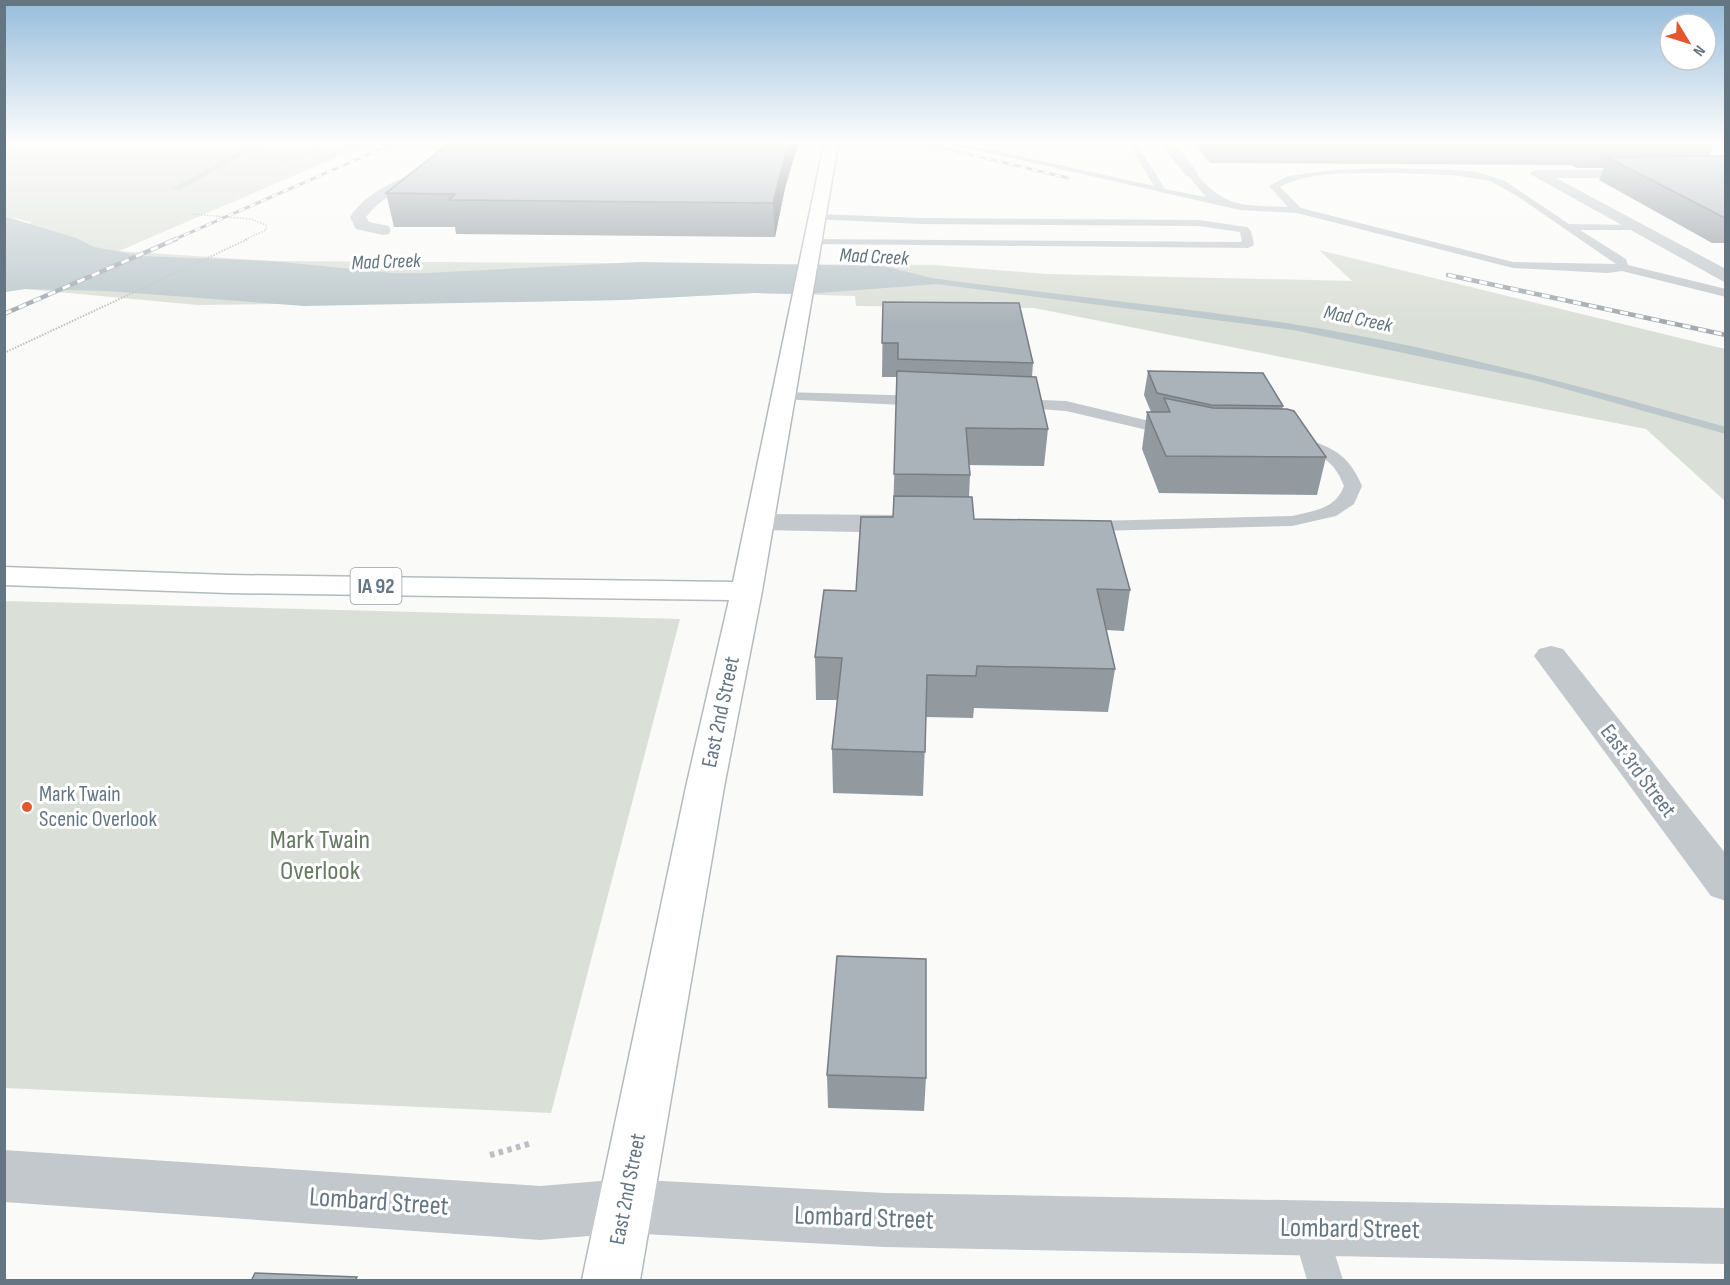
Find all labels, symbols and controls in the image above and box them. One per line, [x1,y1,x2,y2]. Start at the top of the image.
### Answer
north arrow [1658,12,1718,72]
text: N [1689,41,1709,60]
water label: Mad Creek [839,243,910,271]
water label: Mad Creek [351,249,421,275]
water label: Mad Creek [1322,300,1395,338]
road number: IA 92 [350,568,401,604]
street label: East 2nd Street [696,654,746,770]
street label: East 3rd Street [1594,719,1682,823]
place label: Mark Twain Scenic Overlook [39,781,157,833]
marker: Mark Twain Scenic Overlook [20,800,34,814]
park label: Mark Twain Overlook [270,824,370,887]
street label: East 2nd Street [604,1131,652,1247]
street label: Lombard Street [308,1181,450,1223]
street label: Lombard Street [794,1200,934,1236]
street label: Lombard Street [1280,1212,1420,1246]

